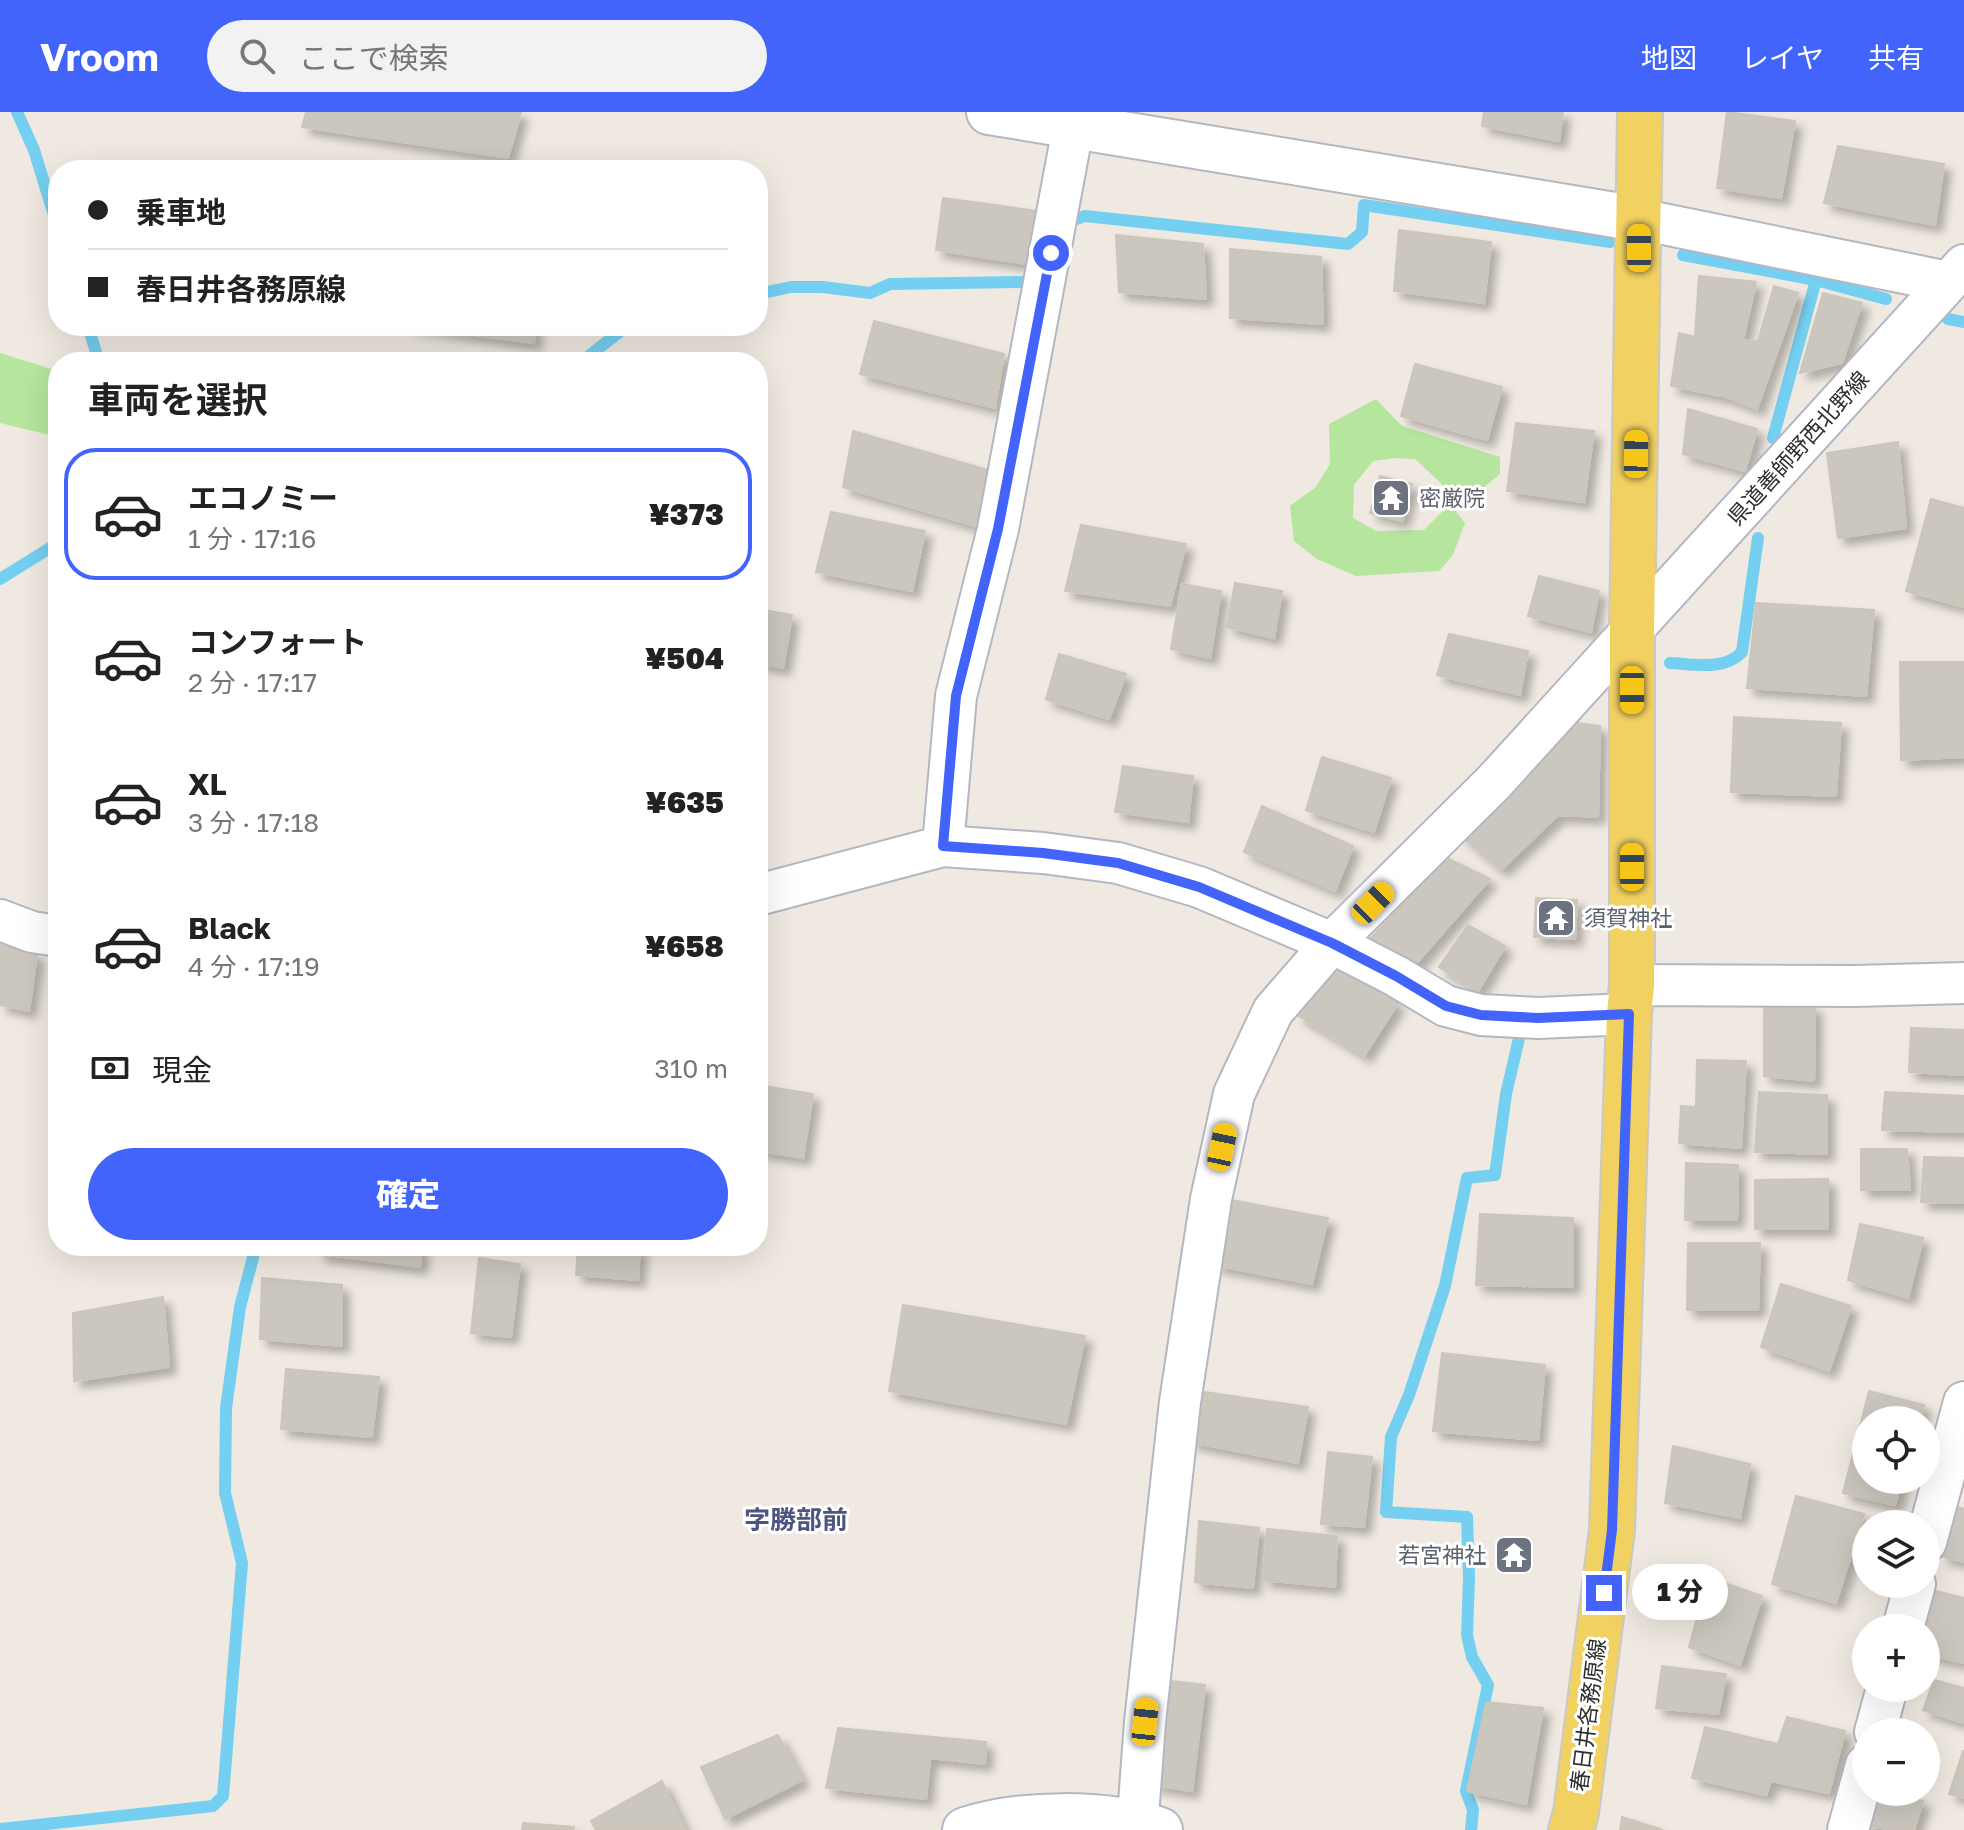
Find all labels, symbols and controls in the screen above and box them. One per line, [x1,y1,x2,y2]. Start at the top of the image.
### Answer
search box [207,20,767,92]
text: Vroom [40,34,159,79]
icon: search [235,34,279,78]
text: ここで検索 [299,40,449,76]
text: 地図 [1641,41,1697,74]
text: レイヤ [1741,41,1824,74]
text: 共有 [1868,41,1924,74]
text: 乗車地 [136,194,226,230]
car [1627,224,1651,272]
route start [1033,235,1069,271]
text: 春日井各務原線 [136,271,346,307]
street label: 県道善師野西北野線 [1721,365,1874,530]
text: 車両を選択 [88,378,268,421]
car [1624,430,1648,478]
temple icon: 密厳院 [1370,477,1412,519]
icon: car [92,478,164,550]
text: エコノミー [188,480,338,516]
place label: 密厳院 [1419,484,1485,511]
text: ¥373 [649,496,724,532]
text: 1 分 · 17:16 [188,523,316,554]
icon: car [92,622,164,694]
text: コンフォート [188,624,367,660]
text: ¥504 [645,640,724,676]
car [1620,666,1644,714]
text: 2 分 · 17:17 [188,667,317,698]
icon: car [92,766,164,838]
text: XL [188,766,227,802]
text: ¥635 [646,784,724,820]
text: 3 分 · 17:18 [188,807,319,838]
car [1620,843,1644,891]
car [1348,878,1398,928]
temple icon: 須賀神社 [1535,897,1577,939]
place label: 須賀神社 [1584,904,1672,931]
icon: car [92,910,164,982]
text: Black [188,910,271,946]
text: ¥658 [645,928,724,964]
text: 4 分 · 17:19 [188,951,320,982]
icon: cash [88,1046,132,1090]
text: 現金 [152,1052,212,1088]
text: 310 m [655,1053,728,1084]
car [1205,1121,1239,1173]
button: 確定 [88,1148,728,1240]
map controls [1852,1406,1940,1806]
button: locate [1852,1406,1940,1494]
district label: 字勝部前 [744,1504,848,1535]
button: layers [1852,1510,1940,1598]
temple icon: 若宮神社 [1493,1534,1535,1576]
place label: 若宮神社 [1398,1541,1486,1568]
callout: 1 分 [1632,1565,1728,1621]
route end [1586,1575,1622,1611]
text: 1 分 [1657,1576,1703,1607]
button: + [1852,1614,1940,1702]
street label: 春日井各務原線 [1565,1637,1610,1793]
car [1131,1697,1159,1747]
button: − [1852,1718,1940,1806]

